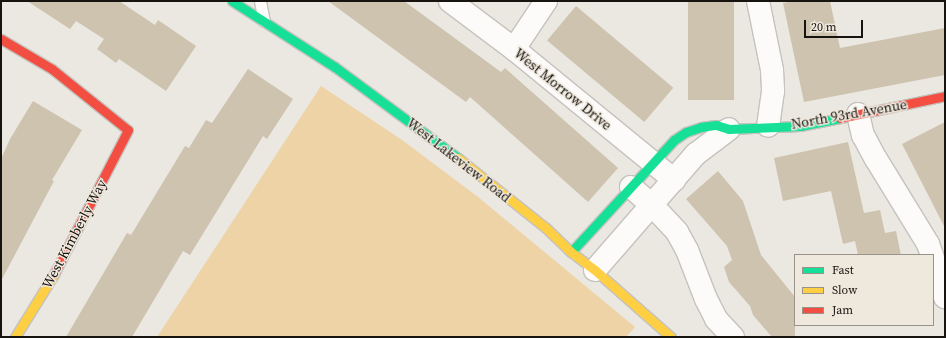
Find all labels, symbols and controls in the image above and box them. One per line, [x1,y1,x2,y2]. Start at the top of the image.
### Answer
scale bar [806,12,865,38]
text: 20 m [811,19,837,35]
street label: West Morrow Drive [511,45,615,133]
street label: North 93rd Avenue [790,96,908,132]
street label: West Lakeview Road [404,114,514,206]
street label: West Kimberly Way [38,176,110,292]
legend [794,254,934,326]
text: Fast [832,262,854,278]
text: Slow [832,282,857,298]
text: Jam [832,302,853,318]

